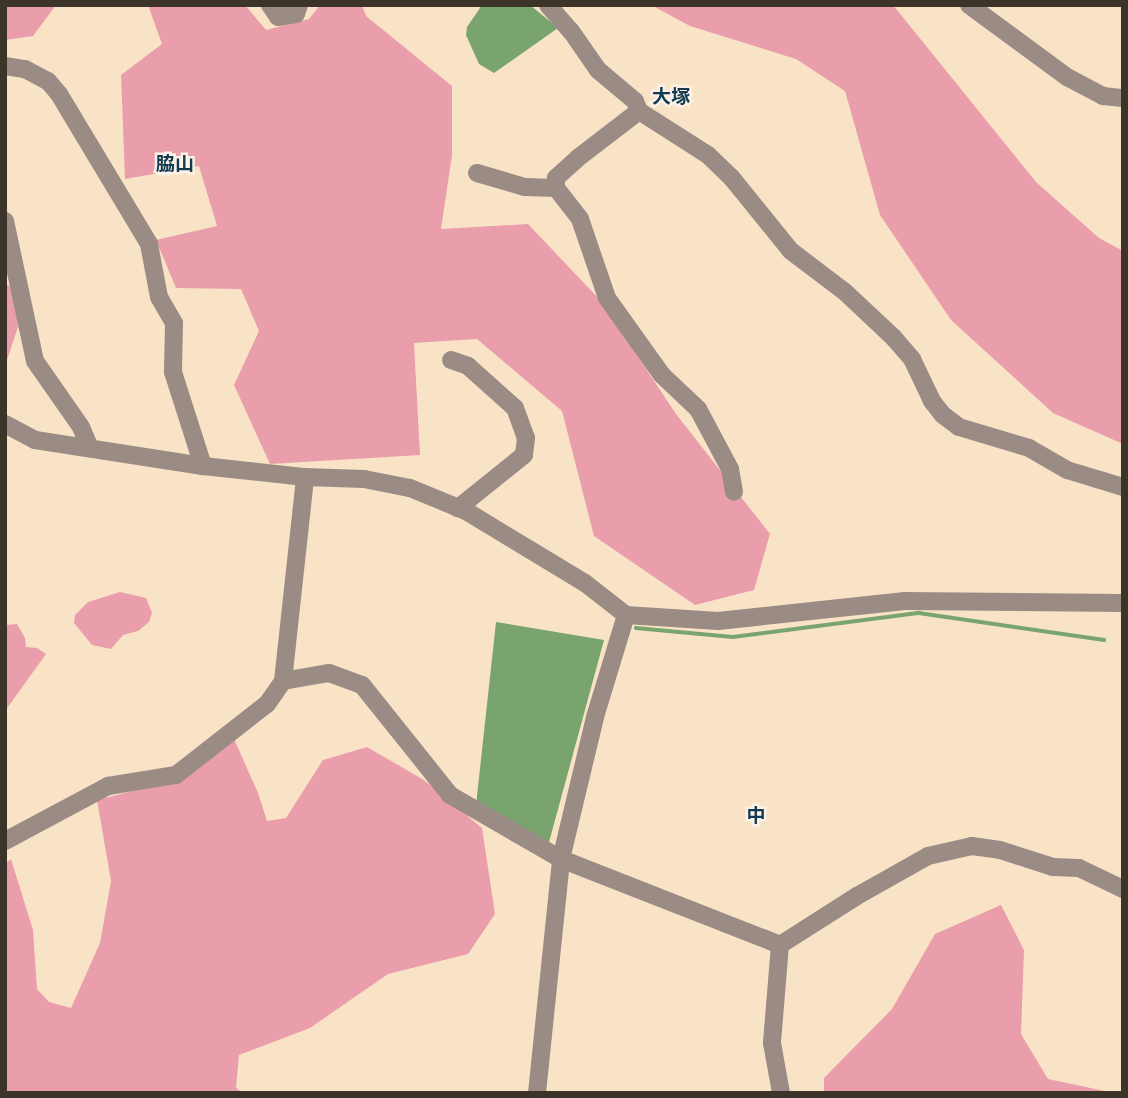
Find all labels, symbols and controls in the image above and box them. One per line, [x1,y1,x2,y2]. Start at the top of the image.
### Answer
district label: 大塚 [652,86,690,108]
district label: 脇山 [156,153,194,175]
district label: 中 [747,805,765,827]

